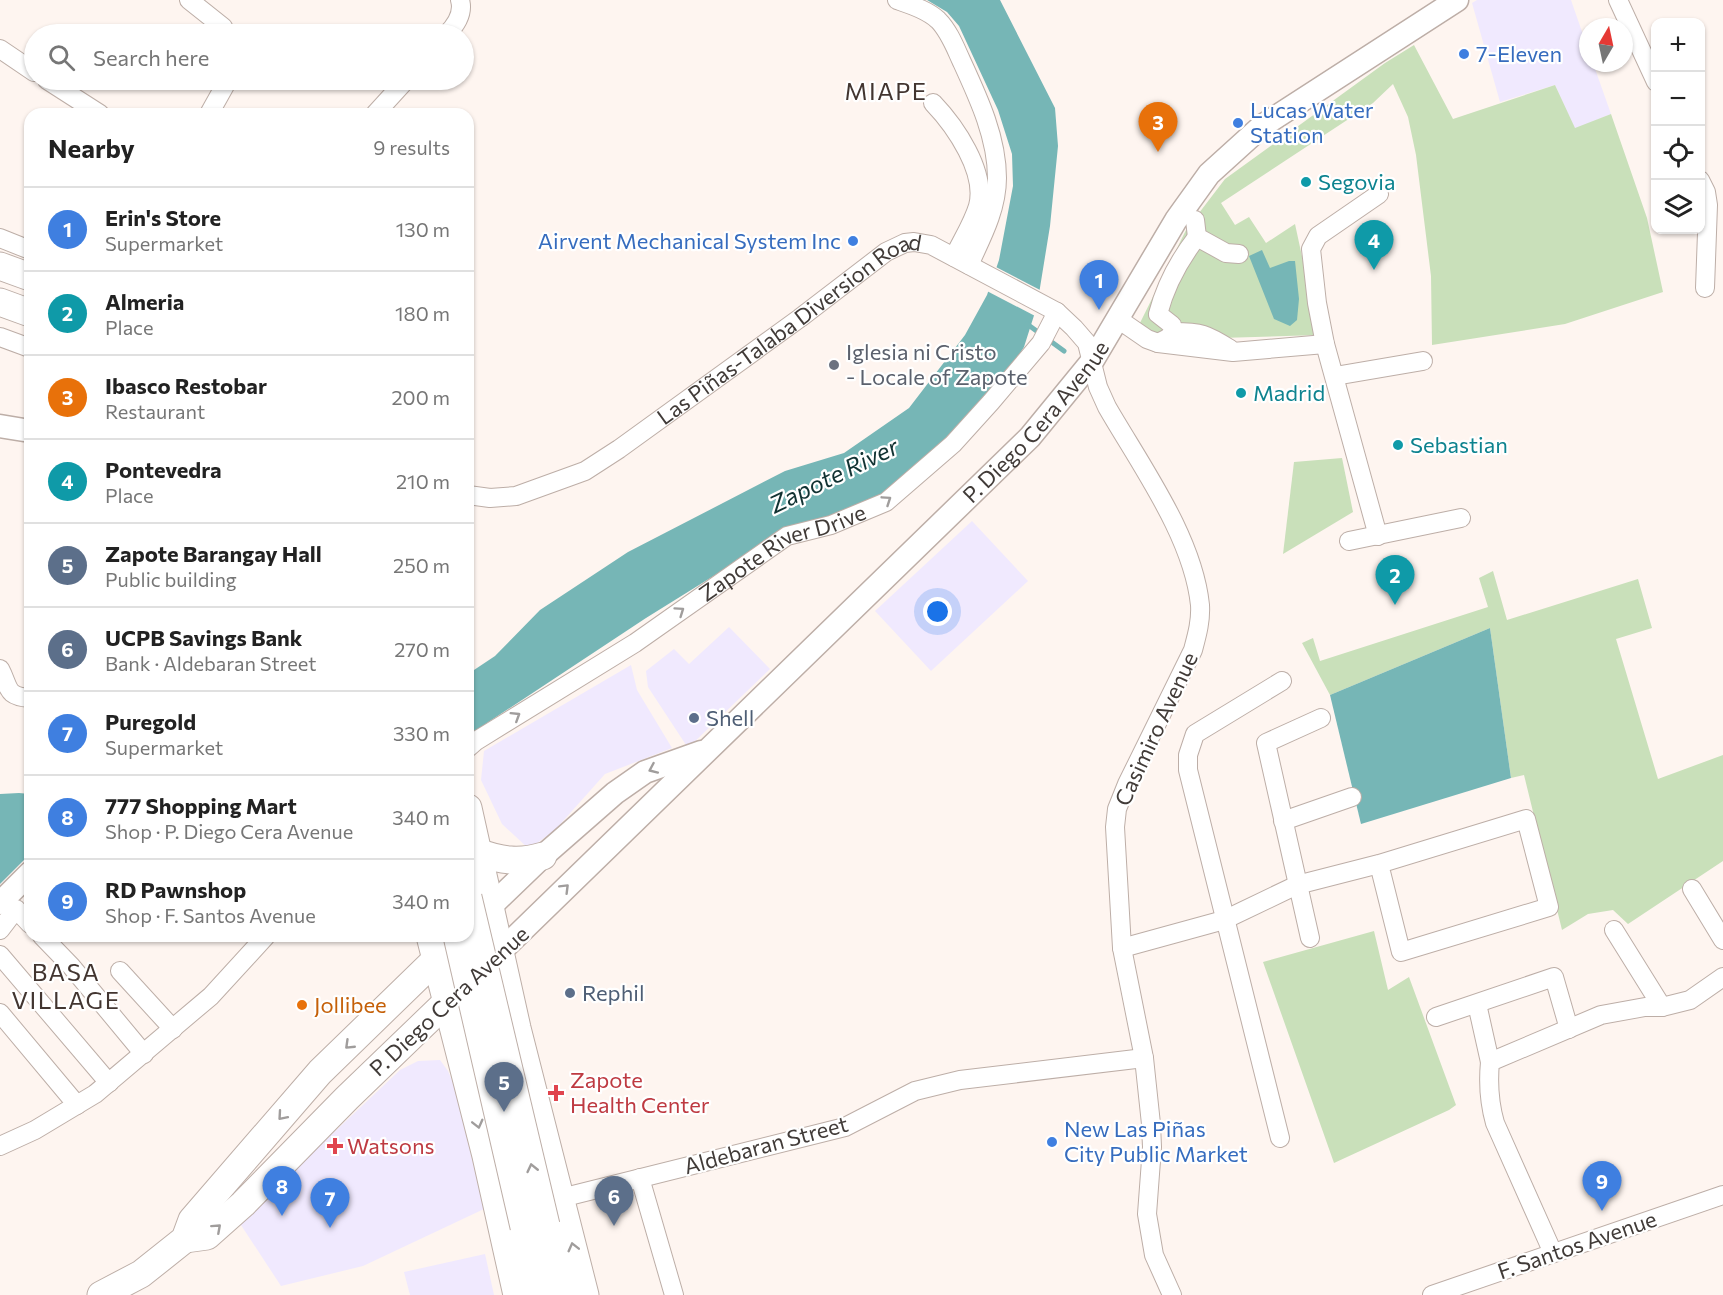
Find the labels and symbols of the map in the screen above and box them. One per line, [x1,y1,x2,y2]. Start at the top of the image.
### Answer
north arrow [1579,18,1633,72]
place label: 7-Eleven [1476,40,1562,67]
marker: 7-Eleven [1457,47,1471,61]
district label: MIAPE [844,76,928,105]
place label: Lucas Water Station [1250,96,1374,148]
pin: 3 [1138,102,1178,152]
marker: Lucas Water Station [1231,116,1245,130]
place label: Segovia [1318,168,1395,195]
marker: Segovia [1299,175,1313,189]
pin: 4 [1354,220,1394,270]
place label: Airvent Mechanical System Inc [538,227,841,254]
street label: Las Piñas-Talaba Diversion Road [651,227,924,430]
marker: Airvent Mechanical System Inc [846,234,860,248]
pin: 1 [1080,260,1118,310]
street label: P. Diego Cera Avenue [957,336,1114,508]
place label: Iglesia ni Cristo - Locale of Zapote [846,338,1028,390]
marker: Iglesia ni Cristo - Locale of Zapote [827,358,841,372]
place label: Madrid [1253,379,1325,406]
marker: Madrid [1234,386,1248,400]
water label: Zapote River [763,430,904,519]
place label: Sebastian [1410,431,1508,458]
marker: Sebastian [1391,438,1405,452]
one-way arrow [880,496,891,507]
street label: Zapote River Drive [694,498,870,607]
pin: 2 [1376,556,1414,605]
your location [923,597,952,626]
one-way arrow [674,607,685,618]
street label: Casimiro Avenue [1108,648,1203,810]
place label: Shell [706,704,754,731]
one-way arrow [510,711,520,723]
marker: Shell [687,711,701,725]
one-way arrow [648,762,659,774]
one-way arrow [558,885,569,896]
street label: P. Diego Cera Avenue [363,920,534,1081]
district label: BASA VILLAGE [12,957,120,1014]
place label: Rephil [582,979,645,1006]
marker: Rephil [563,986,577,1000]
place label: Jollibee [314,991,387,1018]
marker: Jollibee [295,998,309,1012]
one-way arrow [345,1037,356,1048]
pin: 5 [484,1062,524,1112]
place label: Zapote Health Center [570,1066,710,1118]
marker: Zapote Health Center [547,1084,565,1102]
one-way arrow [278,1109,289,1120]
street label: Aldebaran Street [681,1110,851,1179]
place label: New Las Piñas City Public Market [1064,1115,1248,1167]
one-way arrow [471,1119,484,1129]
place label: Watsons [347,1132,435,1159]
marker: New Las Piñas City Public Market [1045,1135,1059,1149]
marker: Watsons [328,1139,342,1153]
pin: 9 [1582,1162,1622,1211]
one-way arrow [527,1164,540,1174]
pin: 8 [262,1166,302,1216]
pin: 6 [594,1176,634,1226]
pin: 7 [310,1178,350,1228]
street label: F. Santos Avenue [1494,1205,1660,1284]
one-way arrow [210,1224,221,1235]
one-way arrow [568,1242,581,1252]

